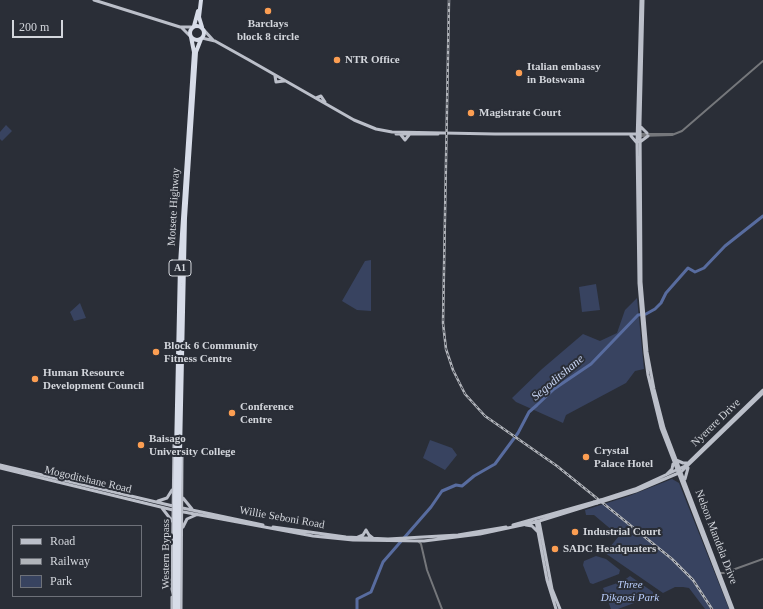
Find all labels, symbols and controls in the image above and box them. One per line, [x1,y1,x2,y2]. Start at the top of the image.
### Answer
marker: Barclays block 8 circle [263,6,273,16]
scale bar [14,12,65,38]
place label: Barclays block 8 circle [235,17,301,43]
text: 200 m [19,20,49,34]
place label: NTR Office [345,53,399,67]
marker: NTR Office [332,55,342,65]
place label: Italian embassy in Botswana [527,60,605,86]
marker: Italian embassy in Botswana [514,68,524,78]
place label: Magistrate Court [479,106,563,120]
marker: Magistrate Court [466,108,476,118]
street label: Motsete Highway [165,164,183,250]
road number: A1 [169,260,191,276]
place label: Block 6 Community Fitness Centre [164,339,261,365]
marker: Block 6 Community Fitness Centre [151,347,161,357]
water label: Segoditshane [525,349,591,407]
place label: Human Resource Development Council [43,366,148,392]
marker: Human Resource Development Council [30,374,40,384]
street label: Nyerere Drive [688,396,744,450]
place label: Conference Centre [240,400,297,426]
marker: Conference Centre [227,408,237,418]
place label: Baisago University College [149,432,239,458]
marker: Baisago University College [136,440,146,450]
place label: Crystal Palace Hotel [594,444,657,470]
marker: Crystal Palace Hotel [581,452,591,462]
street label: Mogoditshane Road [38,462,138,498]
street label: Nelson Mandela Drive [691,485,741,589]
street label: Willie Seboni Road [236,504,328,532]
street label: Western Bypass [159,515,173,593]
legend [12,525,142,597]
place label: Industrial Court [583,525,660,539]
marker: Industrial Court [570,527,580,537]
text: Road [50,534,75,548]
place label: SADC Headquaters [563,542,658,556]
marker: SADC Headquaters [550,544,560,554]
text: Railway [50,554,90,568]
text: Park [50,574,72,588]
park label: Three Dikgosi Park [599,578,661,604]

